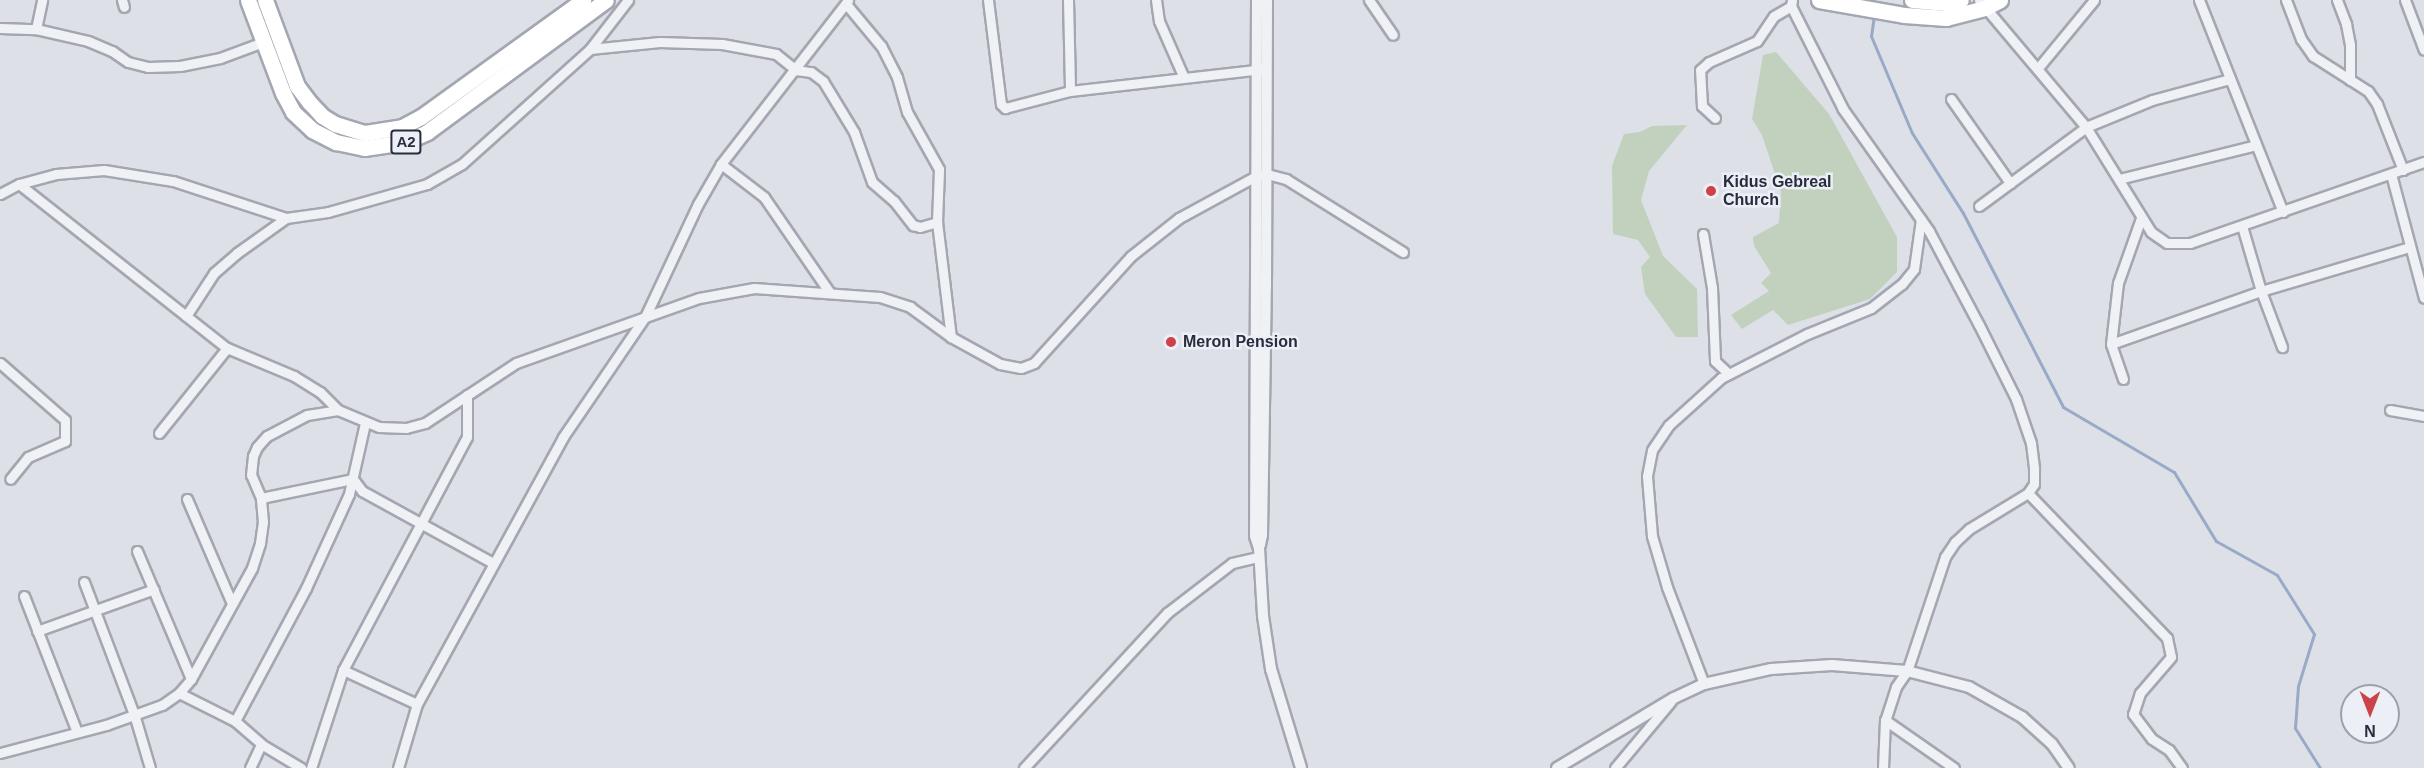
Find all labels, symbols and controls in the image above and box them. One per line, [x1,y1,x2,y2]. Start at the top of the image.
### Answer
road number: A2 [390,130,422,154]
place label: Kidus Gebreal Church [1723,172,1831,210]
marker: Kidus Gebreal Church [1704,184,1718,198]
place label: Meron Pension [1183,332,1298,352]
marker: Meron Pension [1164,335,1178,349]
north arrow [2340,684,2400,744]
text: N [2364,722,2376,739]

